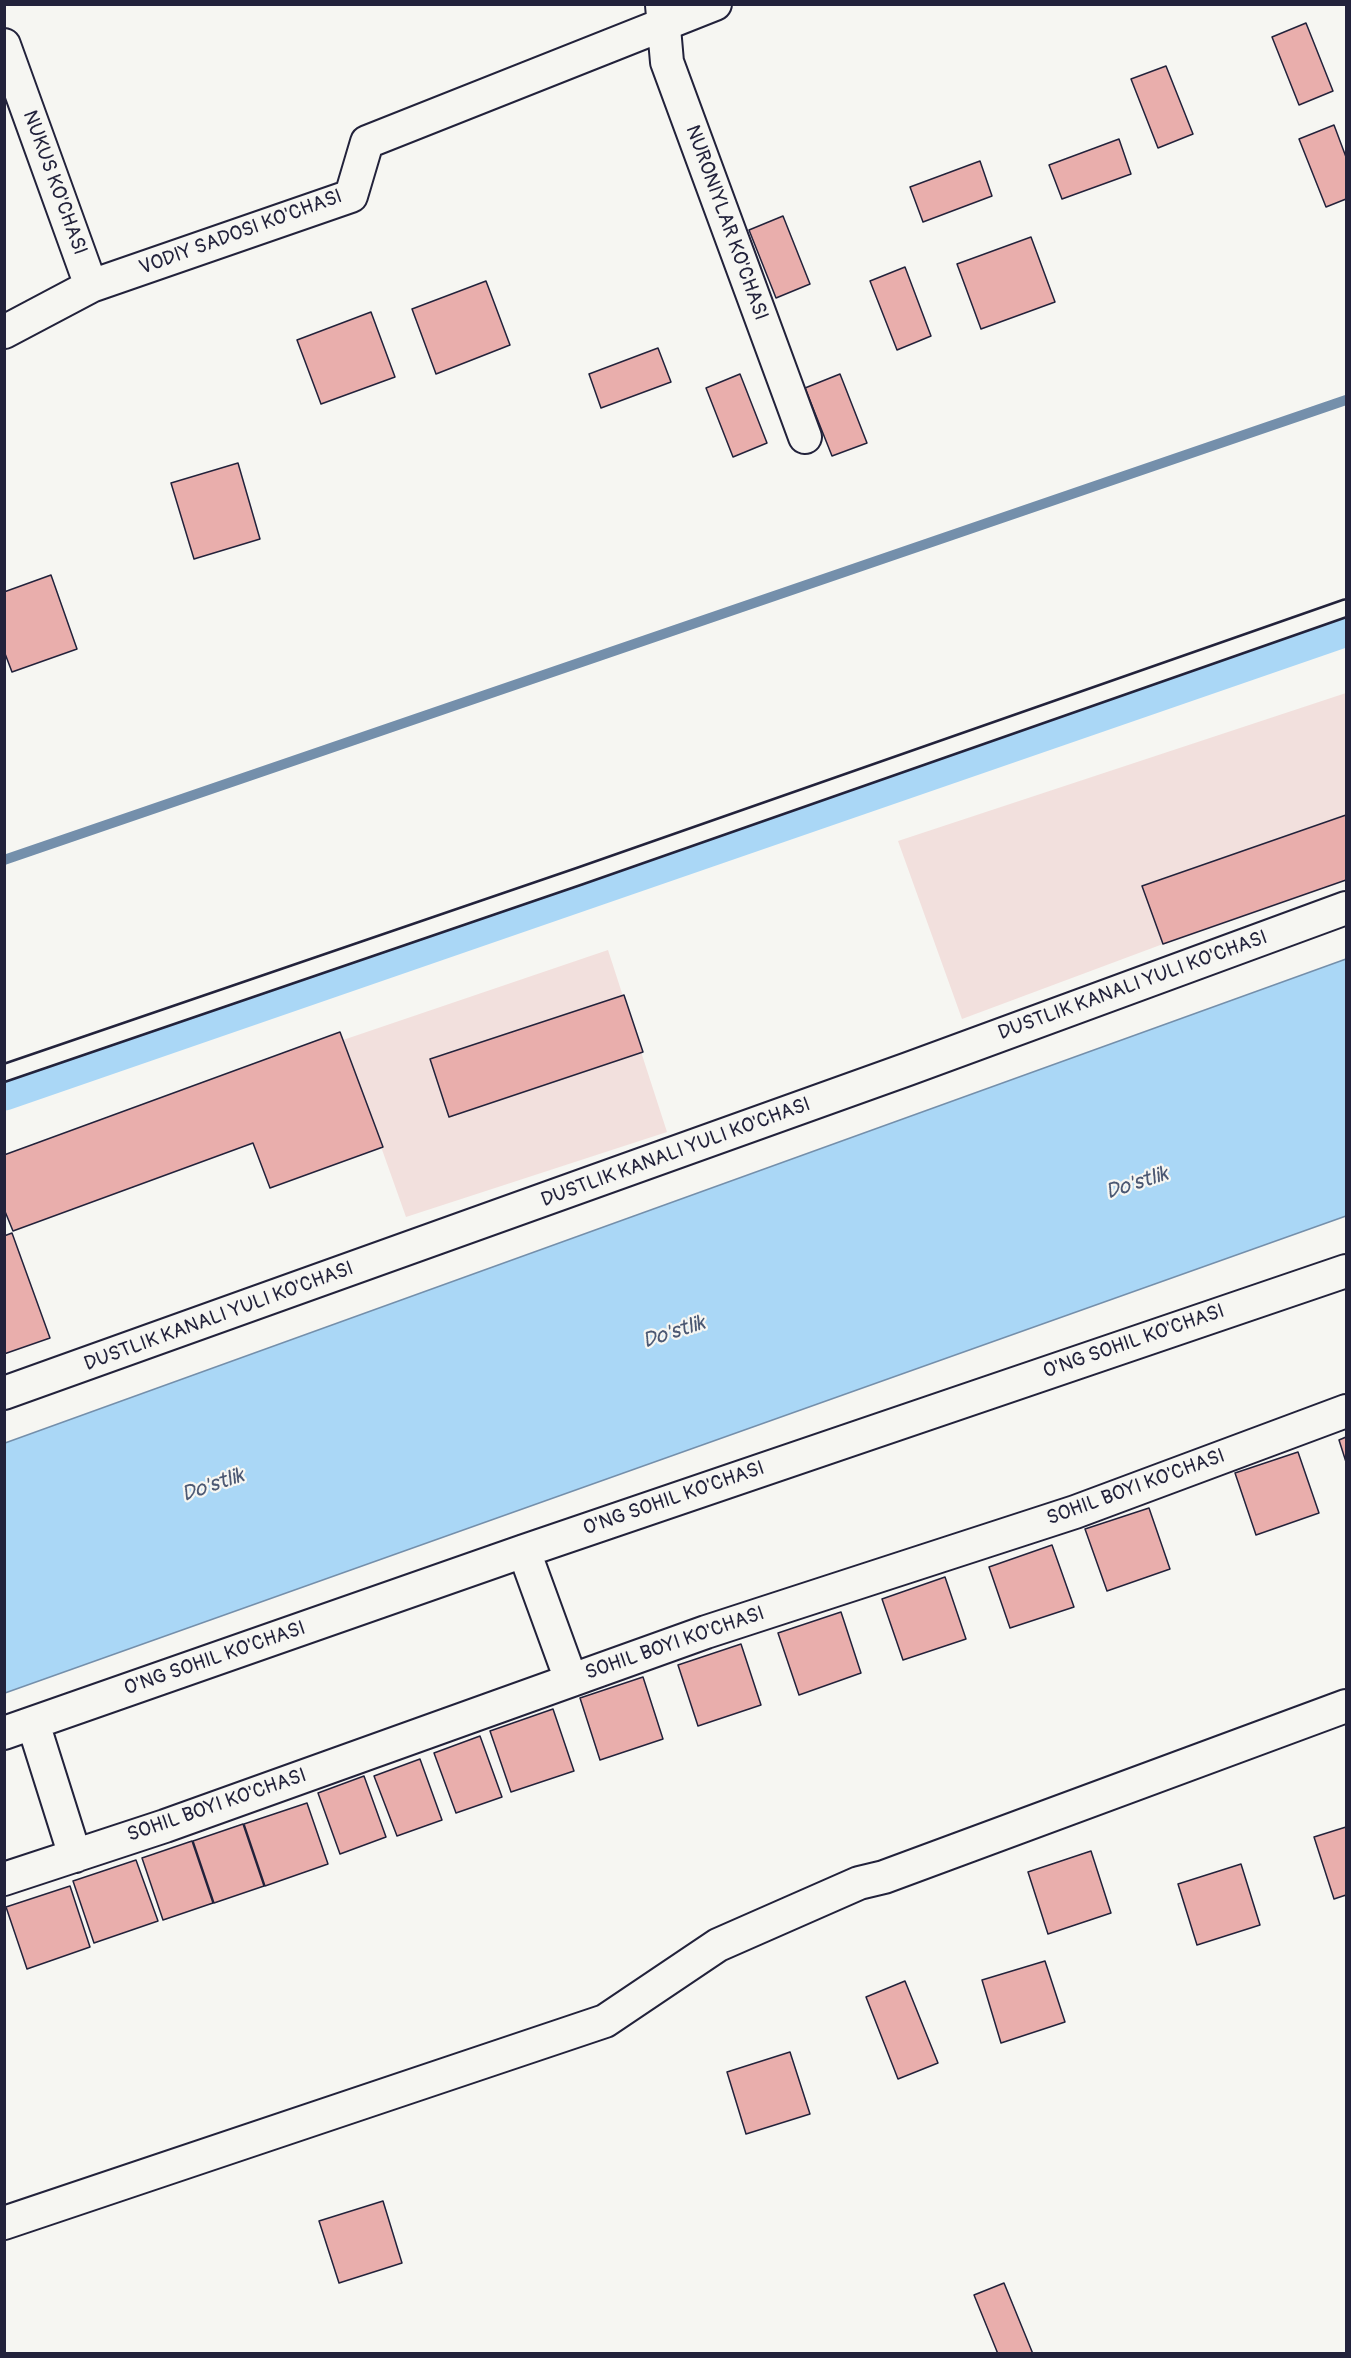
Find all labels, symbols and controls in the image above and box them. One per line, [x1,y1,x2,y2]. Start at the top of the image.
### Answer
street label: NUKUS KO'CHASI [17,107,91,259]
street label: NURONIYLAR KO'CHASI [679,122,773,324]
street label: VODIY SADOSI KO'CHASI [136,185,346,281]
street label: DUSTLIK KANALI YULI KO'CHASI [995,926,1271,1046]
street label: DUSTLIK KANALI YULI KO'CHASI [538,1093,814,1213]
water label: Do'stlik [1103,1162,1171,1206]
street label: DUSTLIK KANALI YULI KO'CHASI [81,1257,357,1377]
street label: O'NG SOHIL KO'CHASI [1040,1300,1228,1384]
water label: Do'stlik [640,1311,708,1355]
street label: SOHIL BOYI KO'CHASI [1044,1445,1228,1531]
street label: O'NG SOHIL KO'CHASI [580,1457,768,1541]
water label: Do'stlik [179,1464,247,1508]
street label: SOHIL BOYI KO'CHASI [582,1602,768,1686]
street label: O'NG SOHIL KO'CHASI [121,1617,309,1701]
street label: SOHIL BOYI KO'CHASI [124,1764,310,1848]

